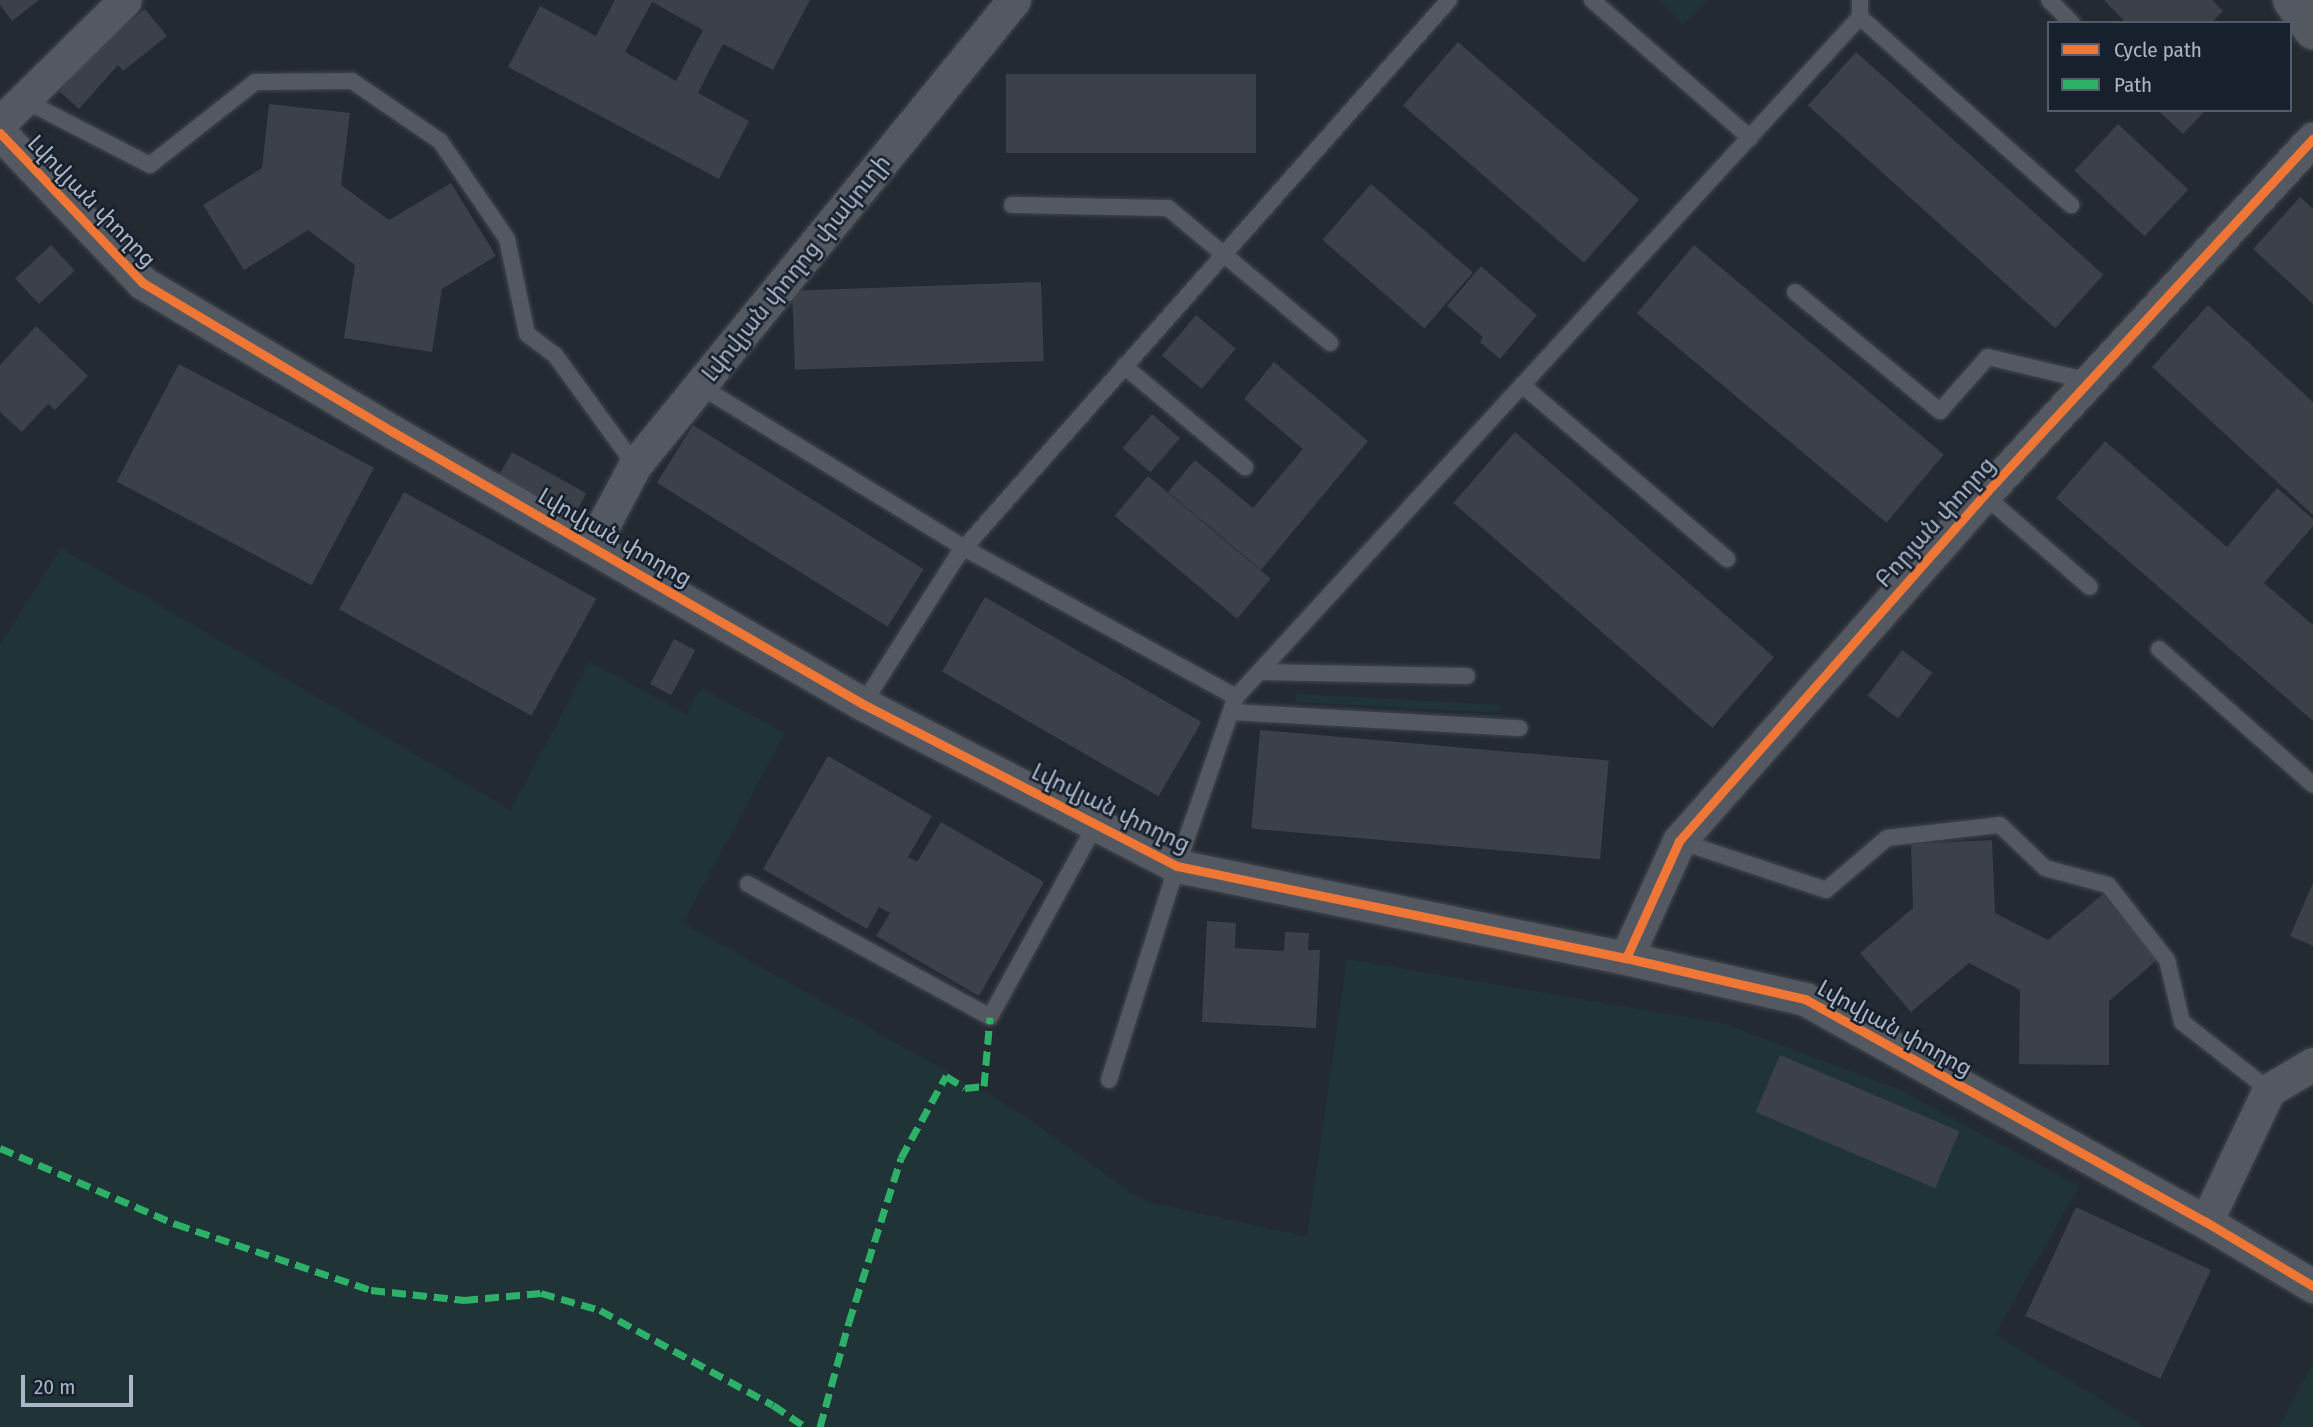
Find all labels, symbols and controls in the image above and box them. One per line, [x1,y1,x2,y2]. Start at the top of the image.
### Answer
legend [2047,21,2292,112]
text: Cycle path [2114,37,2202,63]
text: Path [2114,72,2152,98]
street label: Լվովյան փողոց [22,129,162,273]
street label: Լվովյան փողոց փակուղի [696,149,896,387]
street label: Բորյան փողոց [1869,451,2001,593]
street label: Լվովյան փողոց [533,482,697,592]
street label: Լվովյան փողոց [1027,758,1195,858]
street label: Լվովյան փողոց [1813,974,1977,1082]
scale bar [24,1360,136,1404]
text: 20 m [34,1374,75,1400]

